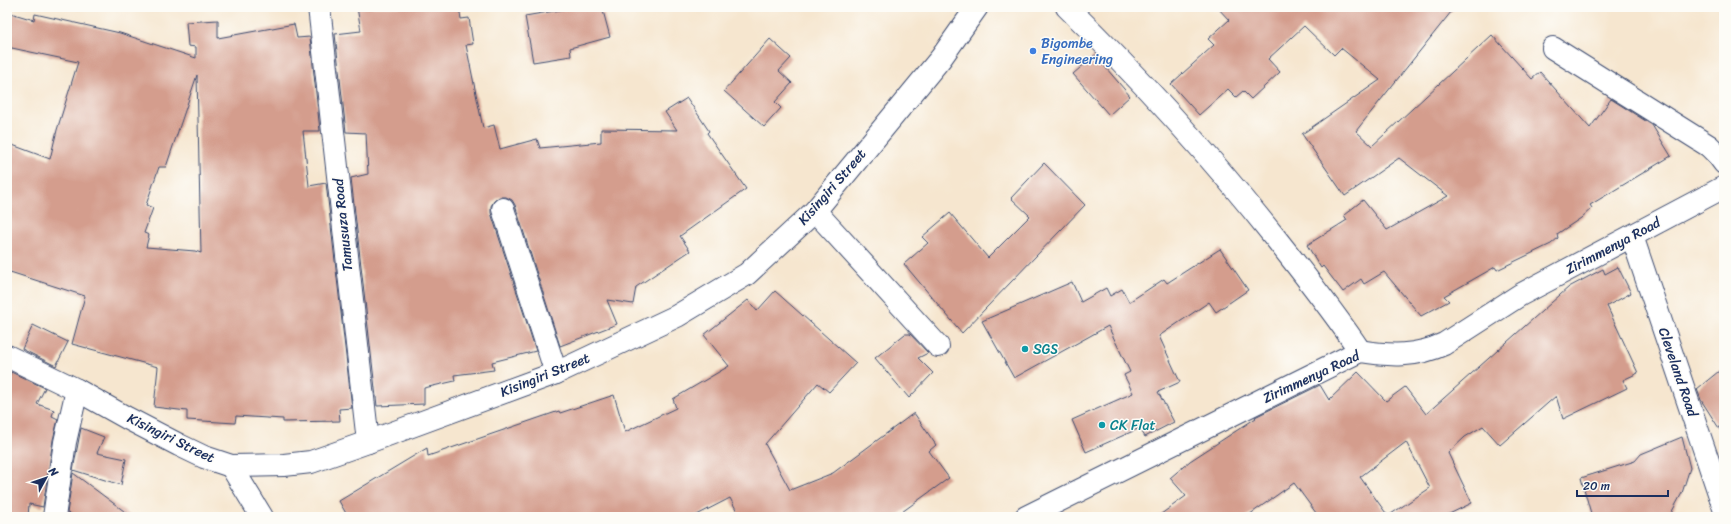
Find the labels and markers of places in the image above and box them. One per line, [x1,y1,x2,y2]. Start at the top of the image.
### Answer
place label: Bigombe Engineering [1041,31,1113,72]
marker: Bigombe Engineering [1028,46,1038,56]
place label: SGS [1033,337,1059,362]
marker: SGS [1020,344,1030,354]
place label: CK Flat [1110,413,1156,438]
marker: CK Flat [1097,420,1107,430]

